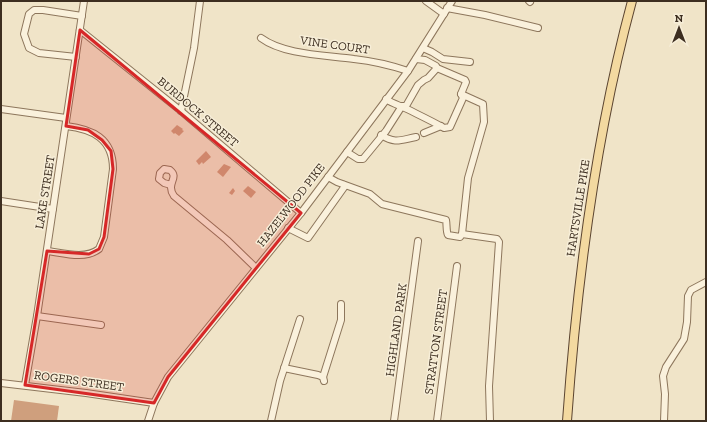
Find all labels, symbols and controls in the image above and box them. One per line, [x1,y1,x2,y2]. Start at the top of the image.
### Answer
north arrow [659,8,699,48]
text: N [675,12,684,25]
street label: VINE COURT [298,33,371,57]
street label: BURDOCK STREET [155,74,242,150]
street label: LAKE STREET [32,154,58,230]
street label: HARTSVILLE PIKE [563,159,593,257]
street label: HAZELWOOD PIKE [254,161,328,249]
street label: HIGHLAND PARK [383,282,409,377]
street label: STRATTON STREET [422,288,450,396]
street label: ROGERS STREET [33,368,125,394]

